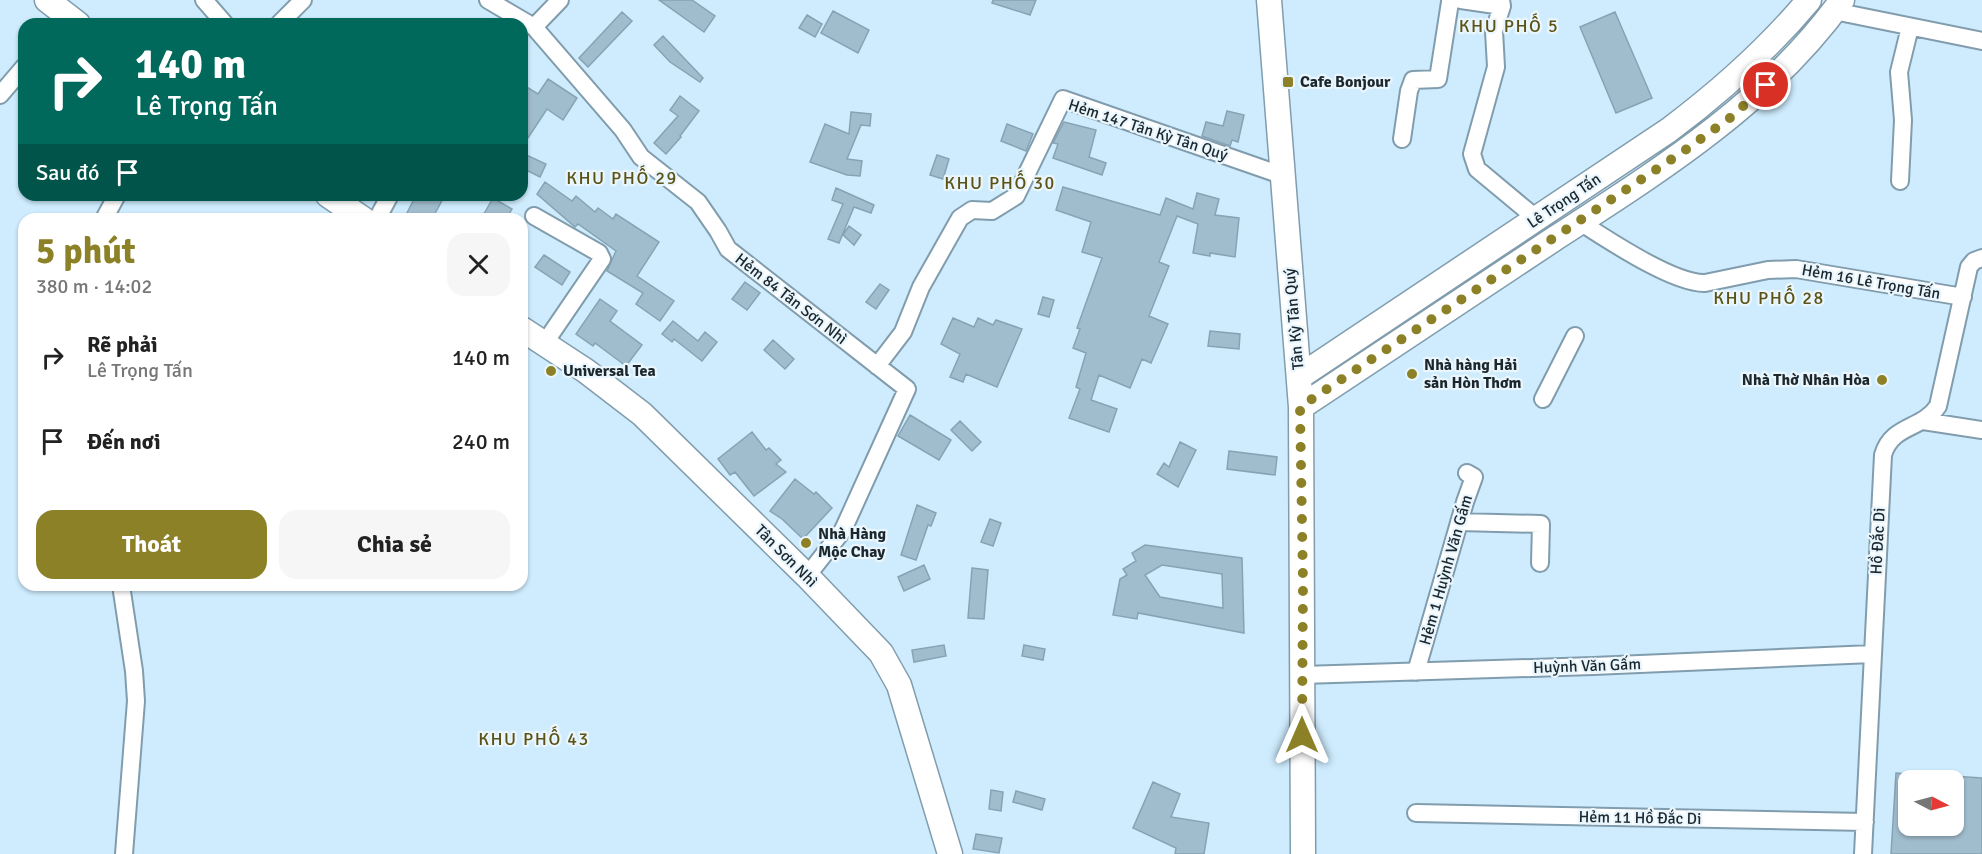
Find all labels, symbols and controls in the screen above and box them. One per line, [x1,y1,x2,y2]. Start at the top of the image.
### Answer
district label: KHU PHỐ 5 [1459,12,1559,37]
text: 140 m [135,39,246,90]
icon: right [36,42,114,120]
pin [1740,59,1791,110]
icon: arrive [1749,68,1782,101]
place label: Cafe Bonjour [1300,72,1391,92]
marker: Cafe Bonjour [1281,75,1295,89]
text: Lê Trọng Tấn [135,90,278,123]
street label: Hẻm 147 Tân Kỳ Tân Quý [1066,95,1231,165]
icon: arrive [111,156,144,189]
text: Sau đó [36,159,99,186]
district label: KHU PHỐ 29 [566,164,678,189]
district label: KHU PHỐ 30 [944,169,1056,194]
street label: Lê Trọng Tấn [1523,169,1605,233]
text: 5 phút [36,229,136,274]
button: close [447,233,510,296]
street label: Hẻm 84 Tân Sơn Nhì [731,249,851,349]
street label: Hẻm 16 Lê Trọng Tấn [1800,260,1942,304]
street label: Tân Kỳ Tân Quý [1280,267,1308,371]
text: 380 m · 14:02 [36,274,152,299]
district label: KHU PHỐ 28 [1713,284,1825,309]
text: Rẽ phải [87,331,158,358]
icon: right [36,341,69,374]
text: 140 m [452,344,510,371]
place label: Nhà hàng Hải sản Hòn Thơm [1424,355,1521,393]
text: Lê Trọng Tấn [87,358,193,383]
place label: Universal Tea [563,361,656,381]
marker: Universal Tea [544,364,558,378]
marker: Nhà hàng Hải sản Hòn Thơm [1405,367,1419,381]
place label: Nhà Thờ Nhân Hòa [1742,370,1870,390]
marker: Nhà Thờ Nhân Hòa [1875,373,1889,387]
icon: arrive [36,425,69,458]
text: Đến nơi [87,428,161,455]
text: 240 m [452,428,510,455]
street label: Hẻm 1 Huỳnh Văn Gấm [1415,493,1477,647]
street label: Hồ Đắc Di [1866,507,1890,575]
button: Thoát [36,510,267,579]
button: Chia sẻ [279,510,510,579]
street label: Tân Sơn Nhì [750,520,822,592]
place label: Nhà Hàng Mộc Chay [818,524,886,562]
marker: Nhà Hàng Mộc Chay [799,536,813,550]
street label: Huỳnh Văn Gấm [1533,654,1641,678]
position arrow [1270,703,1334,767]
district label: KHU PHỐ 43 [478,725,590,750]
north arrow [1898,770,1964,836]
map controls [1898,770,1964,836]
street label: Hẻm 11 Hồ Đắc Di [1578,807,1702,829]

